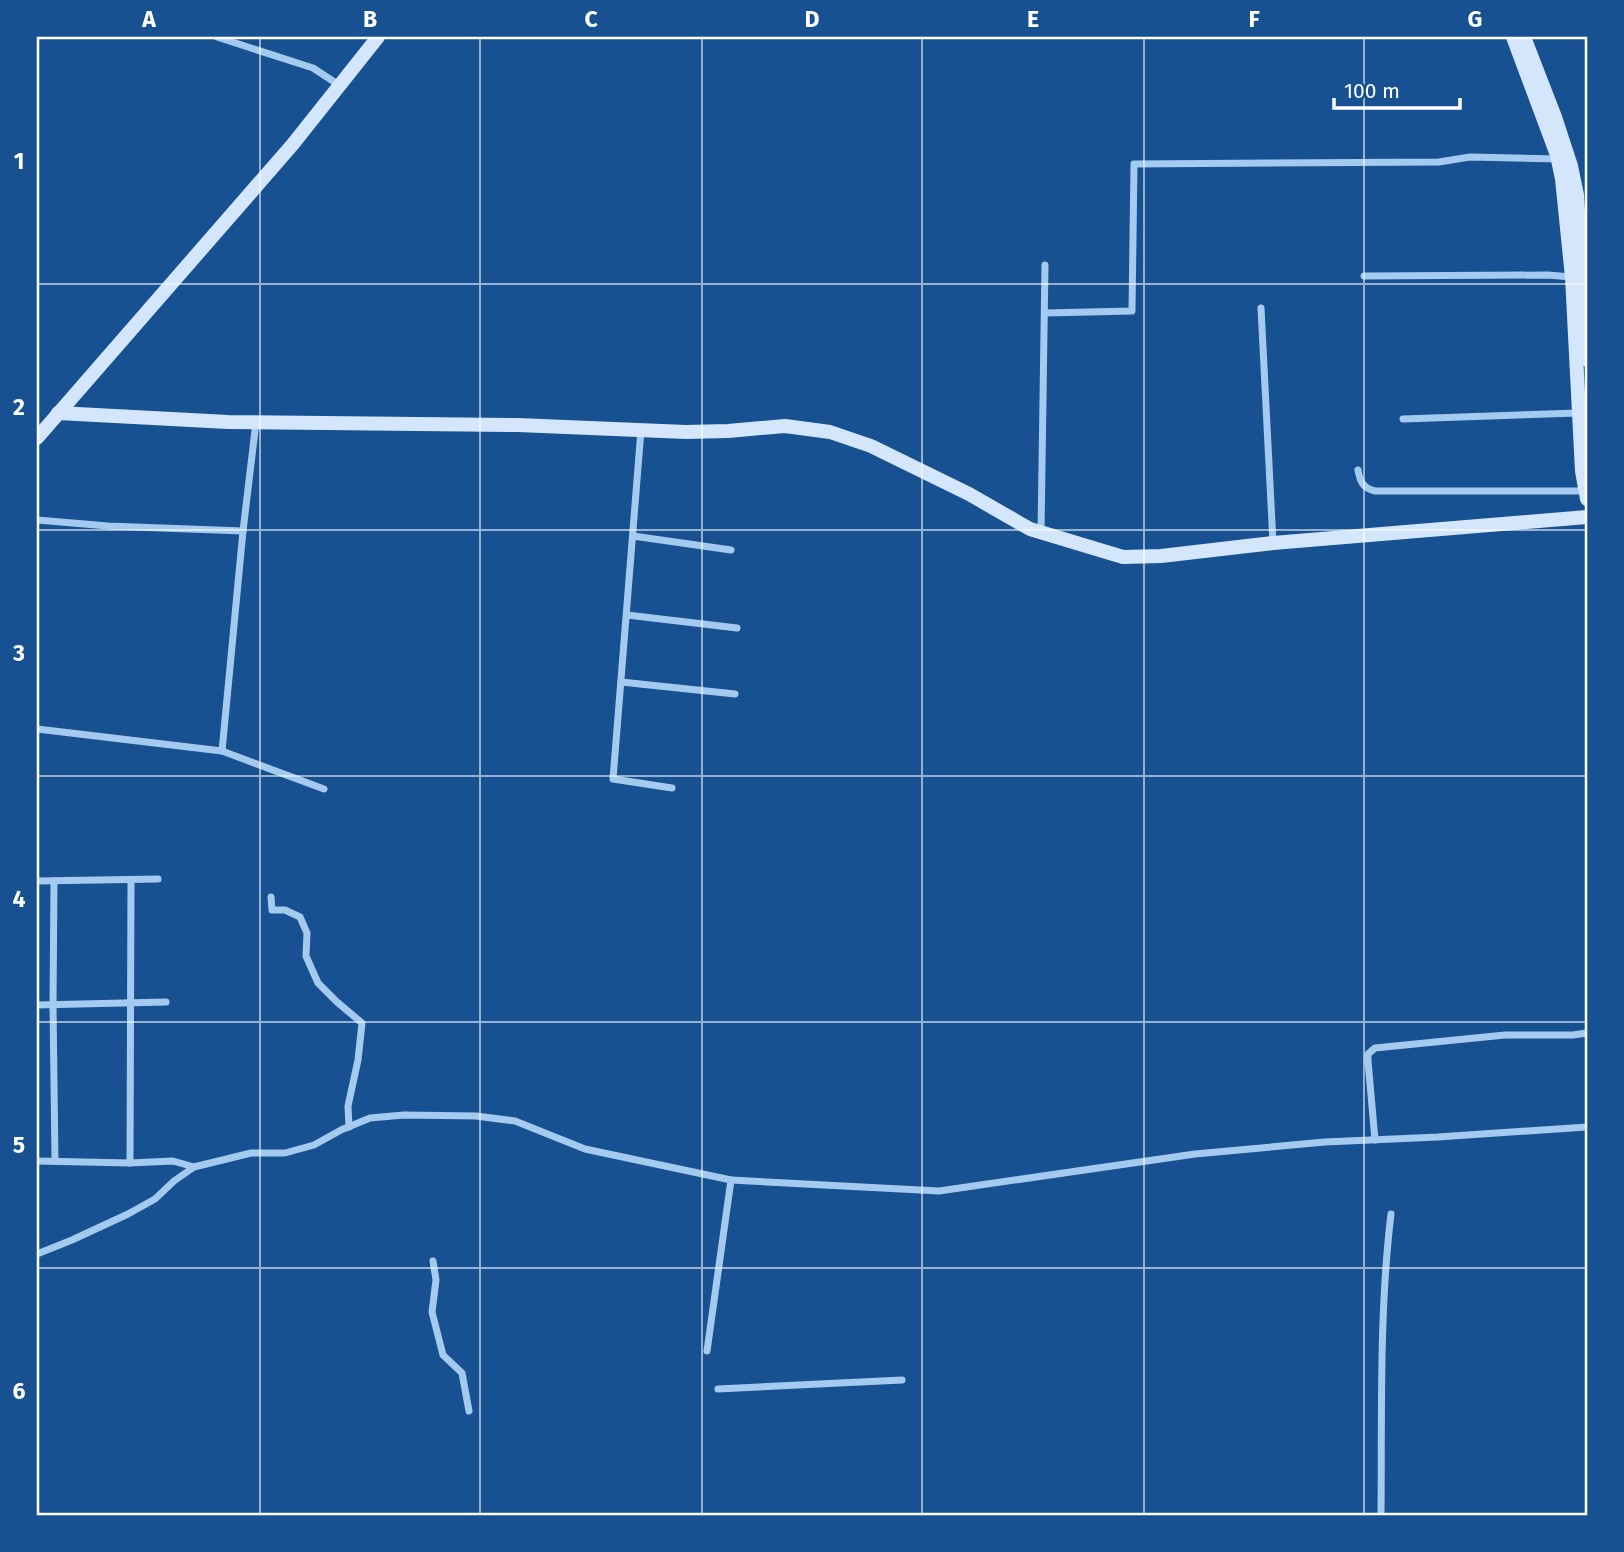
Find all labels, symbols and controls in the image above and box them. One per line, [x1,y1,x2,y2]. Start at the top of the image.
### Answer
text: A [141,5,156,33]
text: B [363,5,377,33]
text: C [584,5,598,33]
text: D [805,5,820,33]
text: E [1027,5,1039,33]
text: F [1248,5,1260,33]
text: G [1468,5,1482,33]
scale bar [1334,66,1460,110]
text: 100 m [1344,78,1400,104]
text: 1 [14,147,24,175]
text: 2 [13,393,25,421]
text: 3 [12,639,25,667]
text: 4 [13,885,26,913]
text: 5 [13,1131,25,1159]
text: 6 [13,1377,26,1405]

